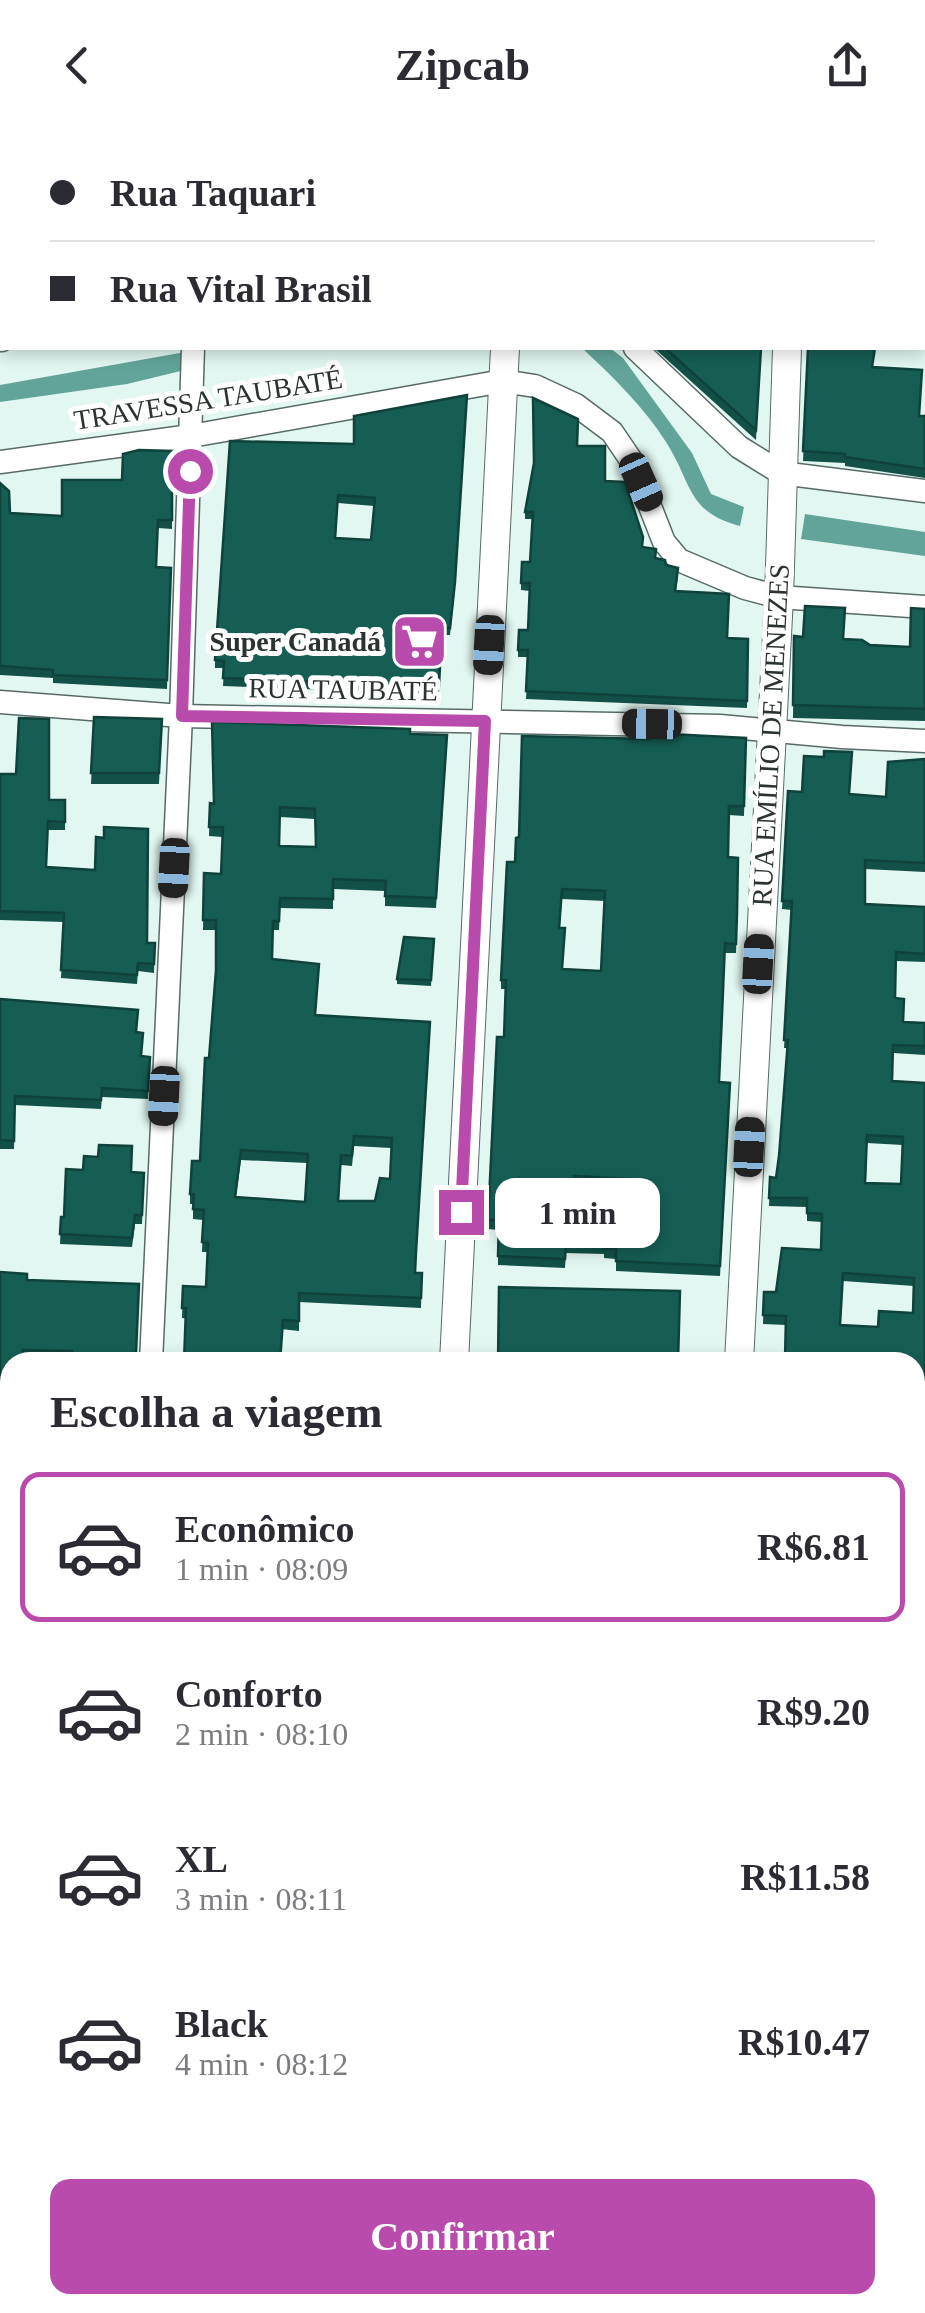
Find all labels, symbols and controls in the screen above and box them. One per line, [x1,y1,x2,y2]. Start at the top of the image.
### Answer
icon: back [50,38,105,93]
icon: share [820,38,875,93]
text: Zipcab [395,40,530,90]
text: Rua Taquari [110,172,316,214]
text: Rua Vital Brasil [110,268,372,310]
street label: TRAVESSA TAUBATÉ [72,363,345,436]
car [615,448,667,516]
route start [168,449,213,494]
street label: RUA EMÍLIO DE MENEZES [746,563,795,907]
supermarket icon: Super Canadá [390,611,450,671]
car [472,614,506,676]
place label: Super Canadá [210,626,381,657]
street label: RUA TAUBATÉ [248,672,438,707]
car [622,708,682,740]
car [157,837,191,899]
car [741,933,775,995]
car [147,1065,181,1127]
car [732,1116,766,1178]
callout: 1 min [496,1177,661,1247]
route end [439,1190,484,1235]
text: 1 min [539,1195,616,1231]
text: Escolha a viagem [50,1387,383,1437]
icon: car [55,1502,145,1592]
text: Econômico [175,1508,354,1550]
text: R$6.81 [757,1526,870,1568]
text: 1 min · 08:09 [175,1551,348,1587]
icon: car [55,1667,145,1757]
text: Conforto [175,1673,323,1715]
text: R$9.20 [757,1691,870,1733]
text: 2 min · 08:10 [175,1716,348,1752]
icon: car [55,1832,145,1922]
text: XL [175,1838,228,1880]
text: R$11.58 [740,1856,870,1898]
text: 3 min · 08:11 [175,1881,347,1917]
icon: car [55,1997,145,2087]
text: Black [175,2003,268,2045]
text: R$10.47 [738,2021,870,2063]
text: 4 min · 08:12 [175,2046,348,2082]
button: Confirmar [50,2179,875,2294]

